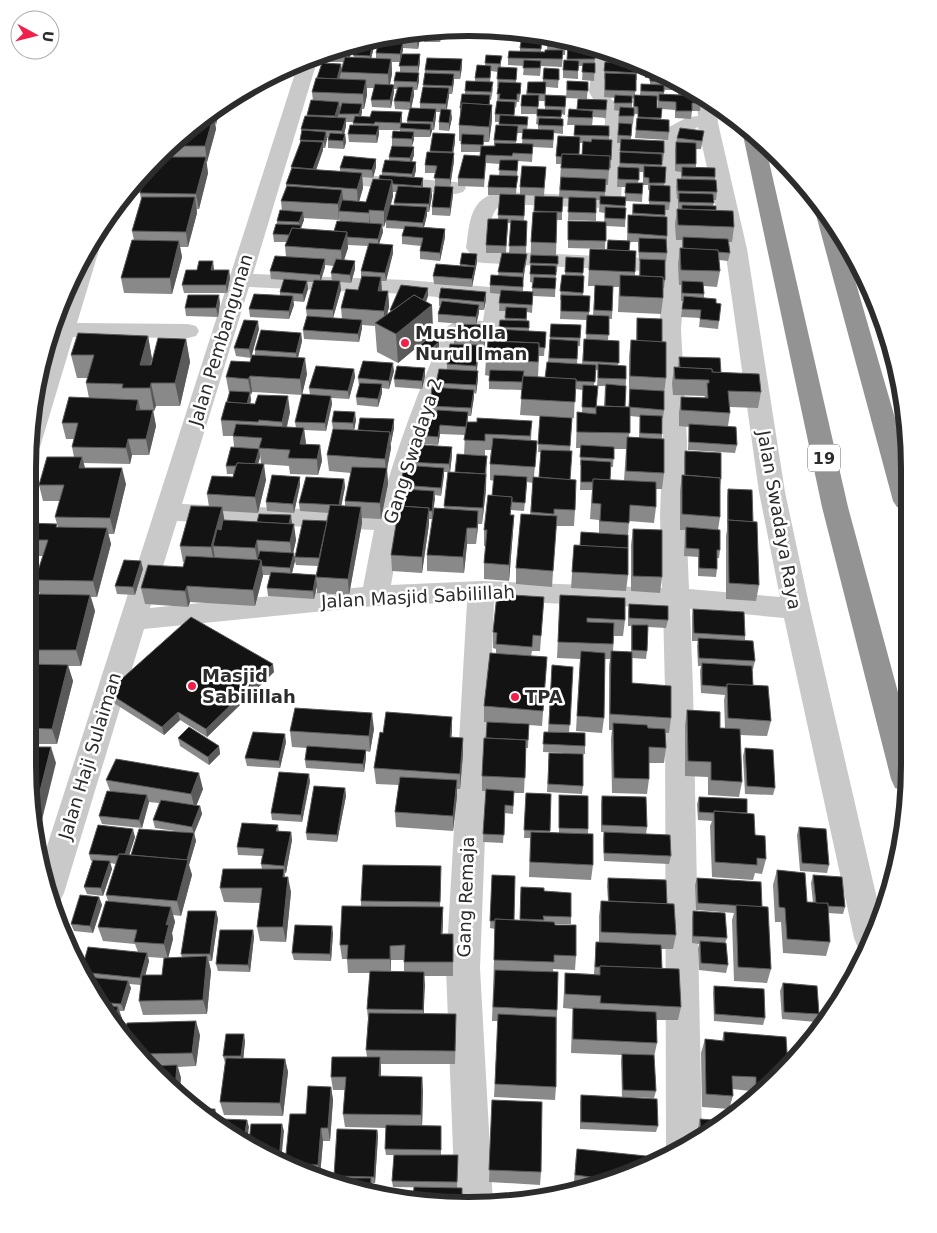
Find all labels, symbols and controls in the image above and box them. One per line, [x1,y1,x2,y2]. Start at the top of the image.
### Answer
north arrow [10,10,60,60]
text: U [39,30,57,43]
street label: Jalan Pembangunan [184,251,257,429]
place label: Musholla Nurul Iman [415,322,527,364]
marker: Musholla Nurul Iman [399,337,411,349]
street label: Gang Swadaya 2 [379,375,446,526]
street label: Jalan Swadaya Raya [753,428,806,611]
road number: 19 [808,444,840,472]
street label: Jalan Masjid Sabilillah [320,581,515,612]
place label: Masjid Sabilillah [202,665,296,707]
street label: Jalan Haji Sulaiman [54,670,125,843]
marker: Masjid Sabilillah [186,680,198,692]
place label: TPA [525,686,563,707]
marker: TPA [509,691,521,703]
street label: Gang Remaja [453,836,478,958]

